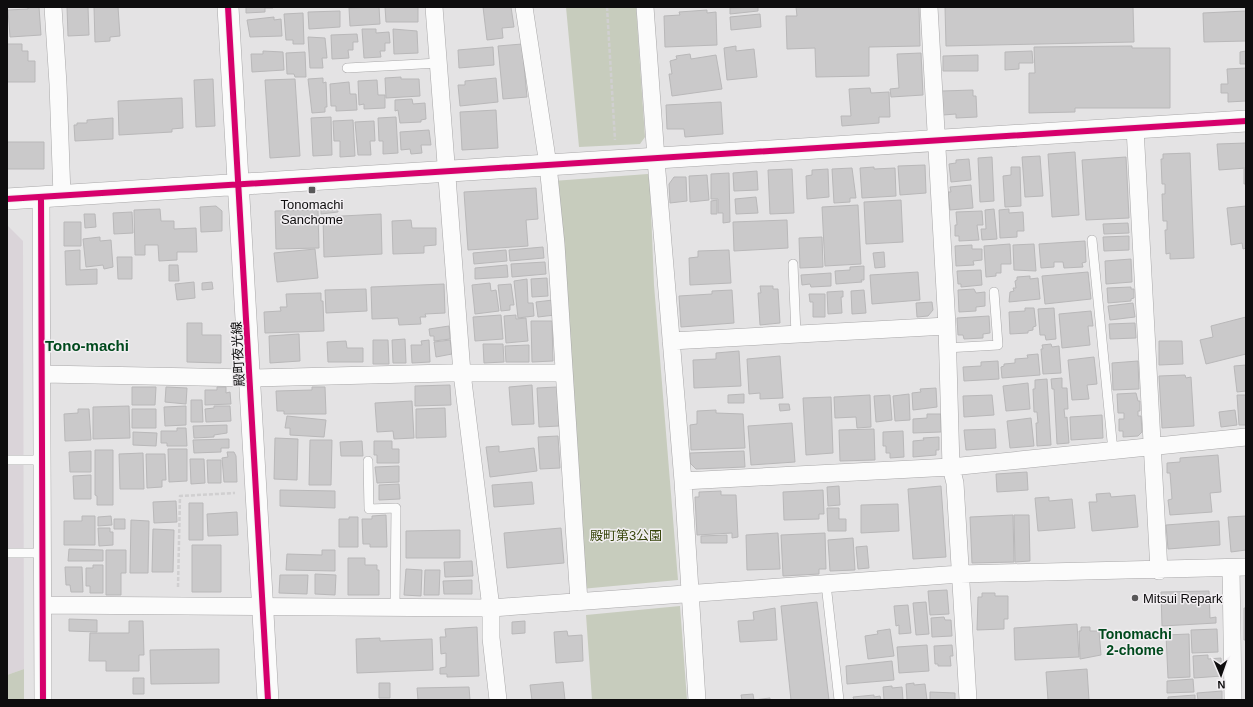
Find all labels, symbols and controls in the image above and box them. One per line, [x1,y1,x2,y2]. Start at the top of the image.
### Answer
marker: Tonomachi Sanchome [307,185,317,195]
place label: Tonomachi Sanchome [281,197,344,227]
street label: 殿町夜光線 [229,321,247,387]
district label: Tono-machi [45,337,129,354]
park label: 殿町第3公園 [590,528,662,543]
place label: Mitsui Repark [1143,591,1223,606]
marker: Mitsui Repark [1130,593,1140,603]
district label: Tonomachi 2-chome [1098,626,1172,658]
north arrow [1201,655,1241,695]
text: N [1217,679,1226,691]

